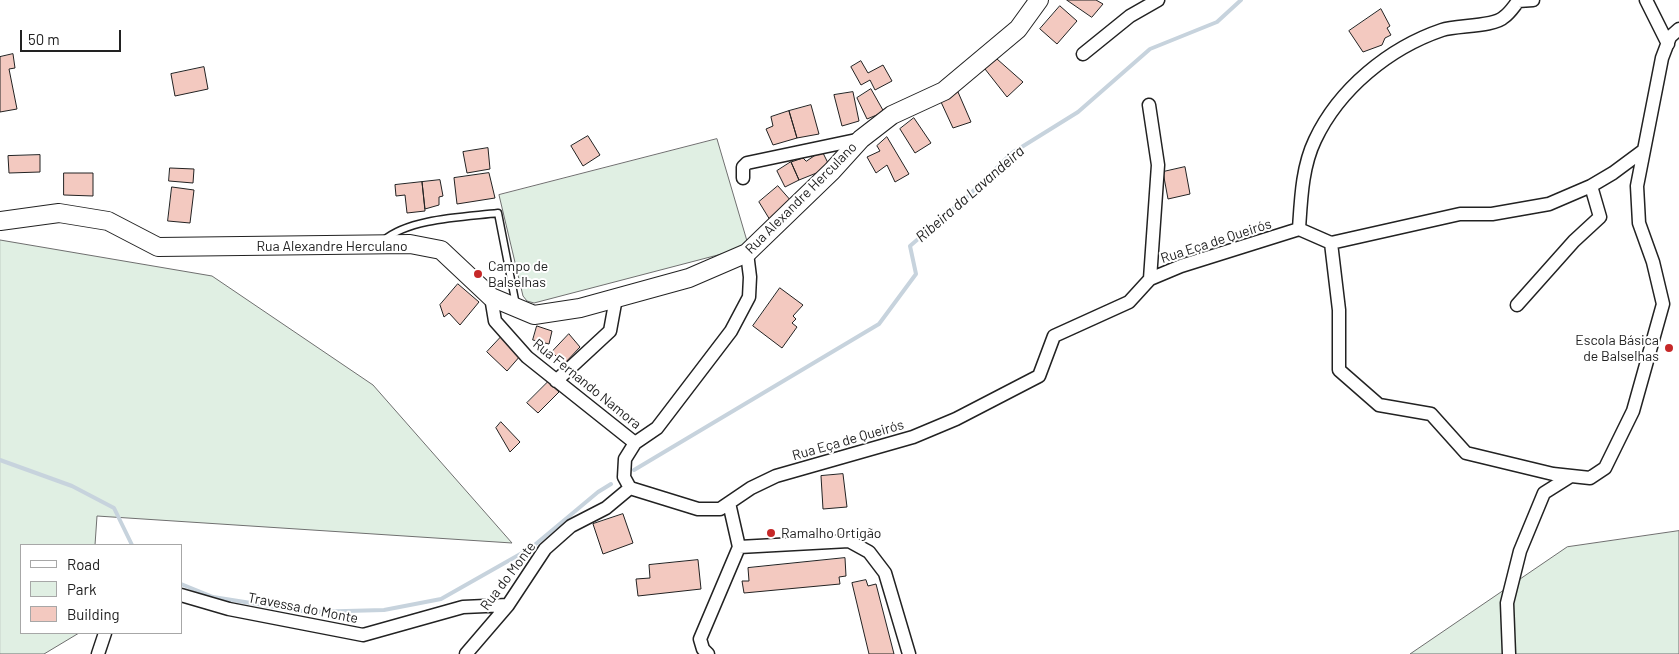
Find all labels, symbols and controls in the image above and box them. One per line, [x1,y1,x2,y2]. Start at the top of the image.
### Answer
scale bar [22,20,124,52]
text: 50 m [28,30,60,48]
street label: Rua Alexandre Herculano [742,139,860,257]
water label: Ribeira da Lavandeira [912,142,1028,246]
street label: Rua Eça de Queirós [1158,215,1274,267]
street label: Rua Alexandre Herculano [256,238,408,254]
place label: Campo de Balselhas [488,258,548,290]
marker: Campo de Balselhas [472,268,484,280]
place label: Escola Básica de Balselhas [1575,332,1659,364]
street label: Rua Fernando Namora [530,335,644,433]
marker: Escola Básica de Balselhas [1663,342,1675,354]
street label: Rua Eça de Queirós [790,416,906,464]
place label: Ramalho Ortigão [781,525,881,541]
marker: Ramalho Ortigão [765,527,777,539]
street label: Rua do Monte [477,538,539,614]
legend [20,544,182,634]
text: Road [67,555,100,573]
text: Park [67,580,96,598]
street label: Travessa do Monte [246,589,360,627]
text: Building [67,605,120,623]

